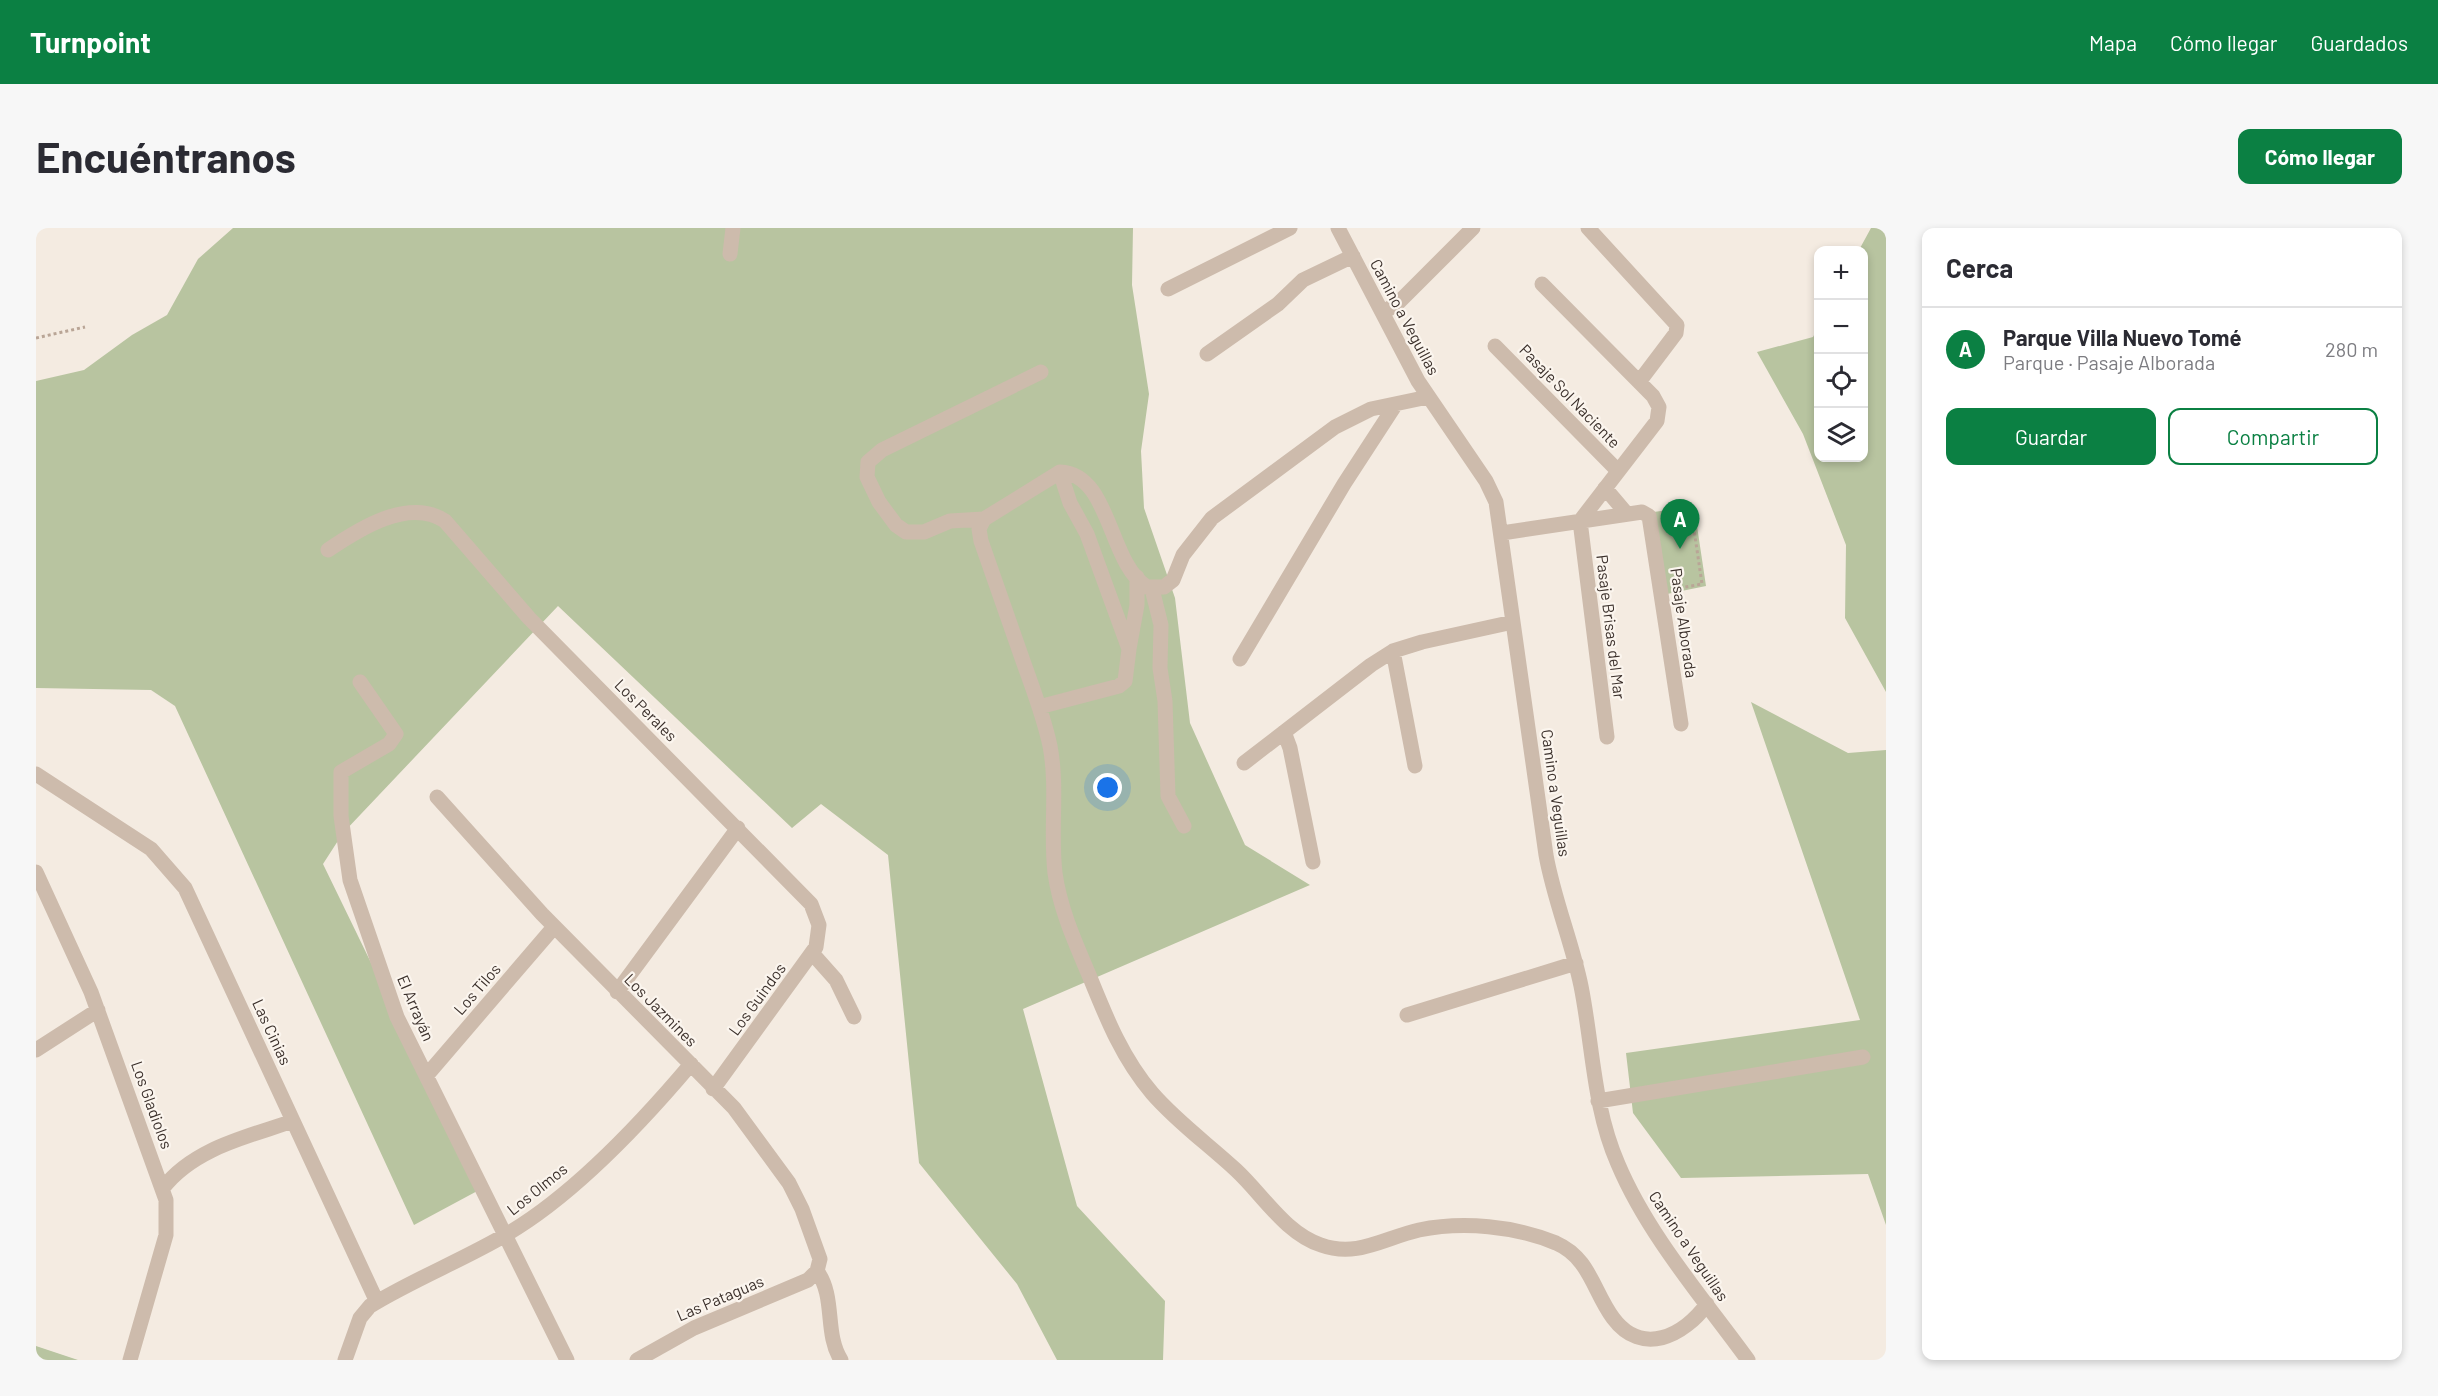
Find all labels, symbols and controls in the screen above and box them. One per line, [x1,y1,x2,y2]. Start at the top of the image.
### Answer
text: Turnpoint [30,25,151,59]
text: Mapa [2089,30,2137,55]
text: Cómo llegar [2170,30,2277,55]
text: Guardados [2310,30,2408,55]
button: Cómo llegar [2238,129,2402,184]
text: Encuéntranos [36,131,296,181]
map controls [1814,246,1868,462]
button: + [1814,246,1868,300]
text: Cerca [1946,252,2013,283]
street label: Camino a Veguillas [1367,256,1444,378]
button: − [1814,300,1868,354]
text: Parque Villa Nuevo Tomé [2003,324,2241,350]
text: A [1959,337,1972,361]
text: 280 m [2325,337,2378,361]
street label: Pasaje Sol Naciente [1516,340,1625,451]
text: Parque · Pasaje Alborada [2003,350,2215,374]
button: locate [1814,354,1868,408]
button: layers [1814,408,1868,462]
button: Guardar [1946,408,2156,465]
button: Compartir [2168,408,2378,465]
pin: A [1660,500,1700,549]
street label: Pasaje Brisas del Mar [1593,554,1630,700]
street label: Pasaje Alborada [1667,567,1702,679]
street label: Los Perales [611,675,681,745]
street label: Camino a Veguillas [1538,728,1575,858]
your location [1093,773,1122,802]
street label: Los Tilos [449,959,504,1018]
street label: Los Guindos [724,959,789,1039]
street label: Los Jazmines [621,969,702,1050]
street label: El Arrayán [394,972,439,1044]
street label: Las Cinias [249,996,296,1068]
street label: Los Gladiolos [128,1058,177,1151]
street label: Los Olmos [503,1159,571,1219]
street label: Camino a Veguillas [1646,1187,1733,1304]
street label: Las Pataguas [673,1271,766,1324]

